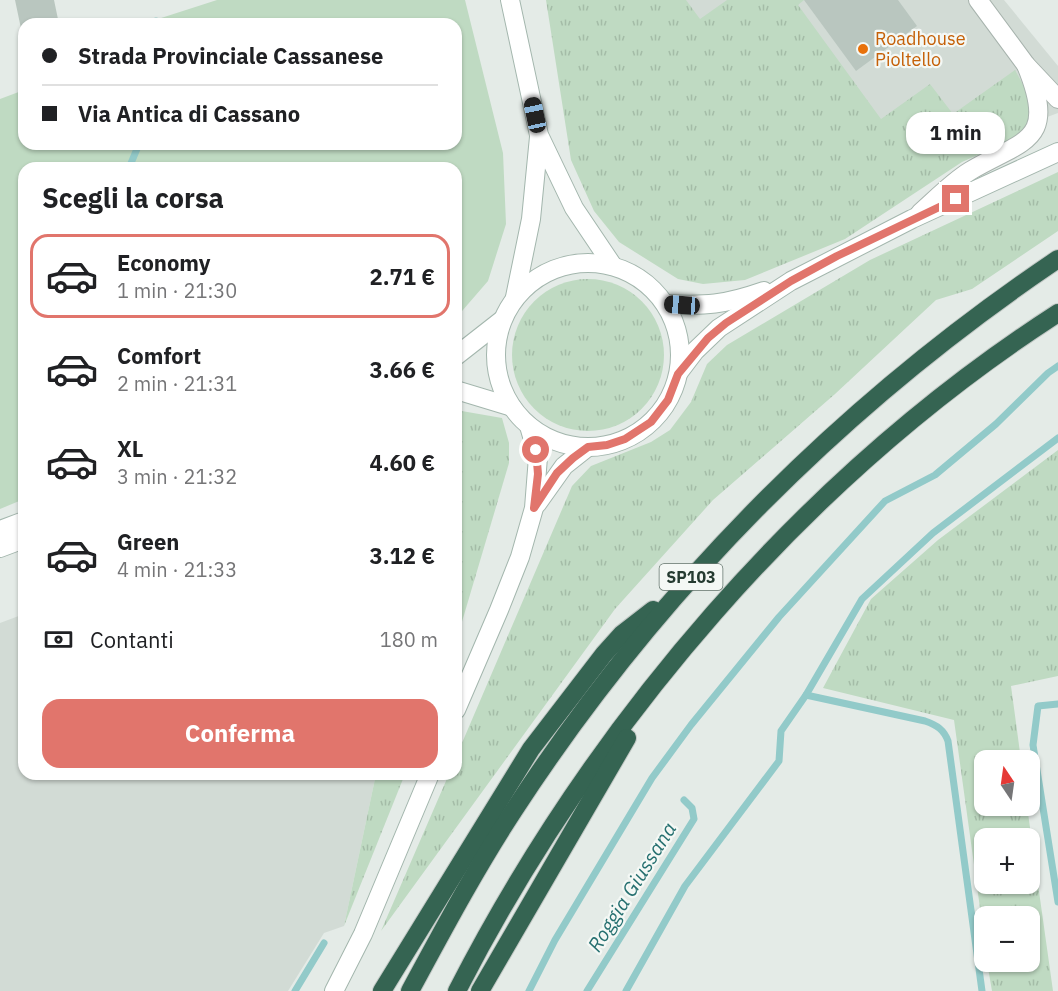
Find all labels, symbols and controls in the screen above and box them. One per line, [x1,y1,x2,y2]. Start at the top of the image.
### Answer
place label: Roadhouse Pioltello [875,27,966,71]
text: Strada Provinciale Cassanese [78,41,383,70]
marker: Roadhouse Pioltello [856,42,870,56]
car [522,96,548,134]
text: Via Antica di Cassano [78,99,300,128]
callout: 1 min [906,112,1006,154]
text: 1 min [929,119,982,146]
text: Scegli la corsa [42,180,224,215]
route end [942,185,969,212]
text: Economy [117,248,211,277]
icon: car [45,249,99,303]
text: 2.71 € [370,262,435,291]
text: 1 min · 21:30 [117,277,237,304]
car [663,295,701,315]
text: Comfort [117,341,201,370]
icon: car [45,342,99,396]
text: 3.66 € [370,355,435,384]
text: 2 min · 21:31 [117,370,237,397]
text: XL [117,434,143,463]
icon: car [45,435,99,489]
route start [522,436,549,463]
text: 4.60 € [370,448,435,477]
text: 3 min · 21:32 [117,463,237,490]
text: Green [117,527,179,556]
icon: car [45,528,99,582]
text: 3.12 € [370,541,435,570]
text: 4 min · 21:33 [117,556,237,583]
road number: SP103 [660,564,722,590]
icon: cash [42,623,75,656]
text: Contanti [90,625,174,654]
text: 180 m [380,626,438,653]
button: Conferma [42,699,438,768]
north arrow [974,750,1040,816]
map controls [974,750,1040,972]
water label: Roggia Giussana [581,817,682,957]
button: + [974,828,1040,894]
button: − [974,906,1040,972]

